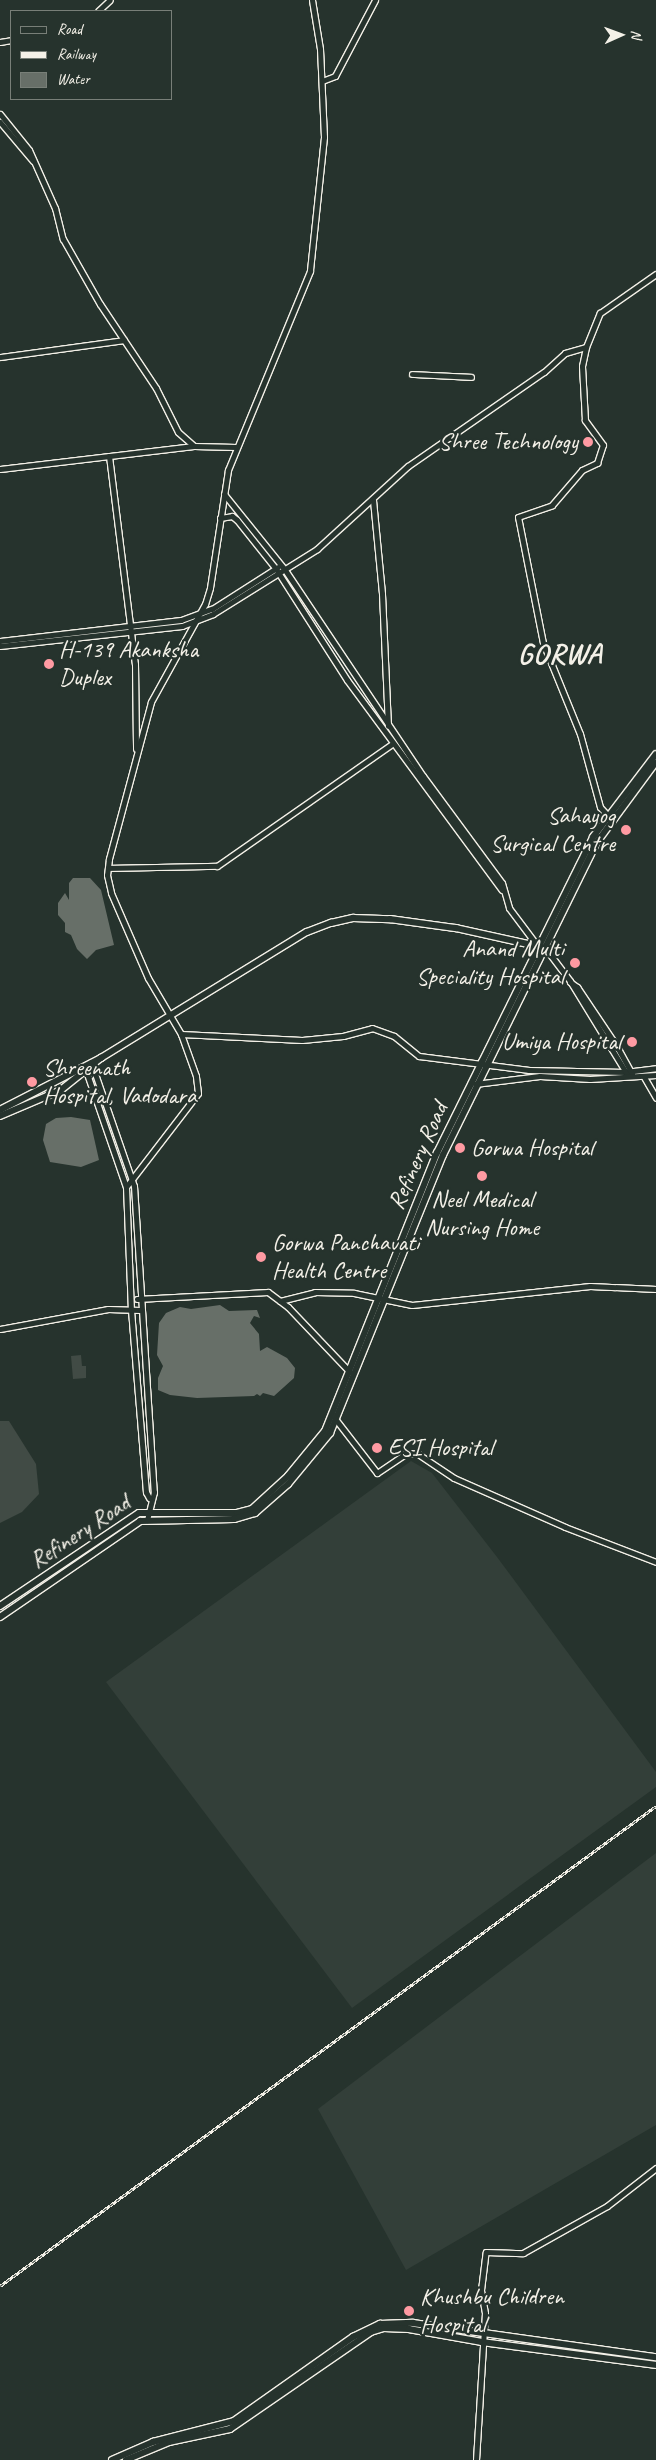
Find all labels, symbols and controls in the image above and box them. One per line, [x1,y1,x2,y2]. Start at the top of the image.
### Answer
legend [10,10,172,100]
north arrow [596,10,646,60]
text: Road [57,20,82,39]
text: N [628,30,645,39]
text: Railway [57,45,96,64]
text: Water [57,70,90,89]
place label: Shree Technology [440,428,578,456]
marker: Shree Technology [582,436,594,448]
place label: H-139 Akanksha Duplex [59,636,198,692]
district label: GORWA [518,637,602,671]
marker: H-139 Akanksha Duplex [43,658,55,670]
place label: Sahayog Surgical Centre [490,802,615,858]
marker: Sahayog Surgical Centre [619,823,633,837]
place label: Anand Multi Speciality Hospital [417,935,564,991]
marker: Anand Multi Speciality Hospital [568,956,582,970]
place label: Umiya Hospital [502,1028,621,1056]
marker: Umiya Hospital [625,1035,639,1049]
place label: Shreenath Hospital, Vadodara [43,1054,196,1110]
marker: Shreenath Hospital, Vadodara [25,1075,39,1089]
street label: Refinery Road [382,1099,454,1213]
place label: Gorwa Hospital [471,1134,593,1162]
marker: Gorwa Hospital [453,1141,467,1155]
marker: Neel Medical Nursing Home [475,1169,489,1183]
place label: Neel Medical Nursing Home [426,1186,538,1242]
place label: Gorwa Panchavati Health Centre [272,1229,419,1285]
marker: Gorwa Panchavati Health Centre [254,1250,268,1264]
place label: ESI Hospital [388,1434,493,1462]
marker: ESI Hospital [370,1441,384,1455]
street label: Refinery Road [25,1489,135,1575]
place label: Khushbu Children Hospital [420,2283,564,2339]
marker: Khushbu Children Hospital [402,2304,416,2318]

